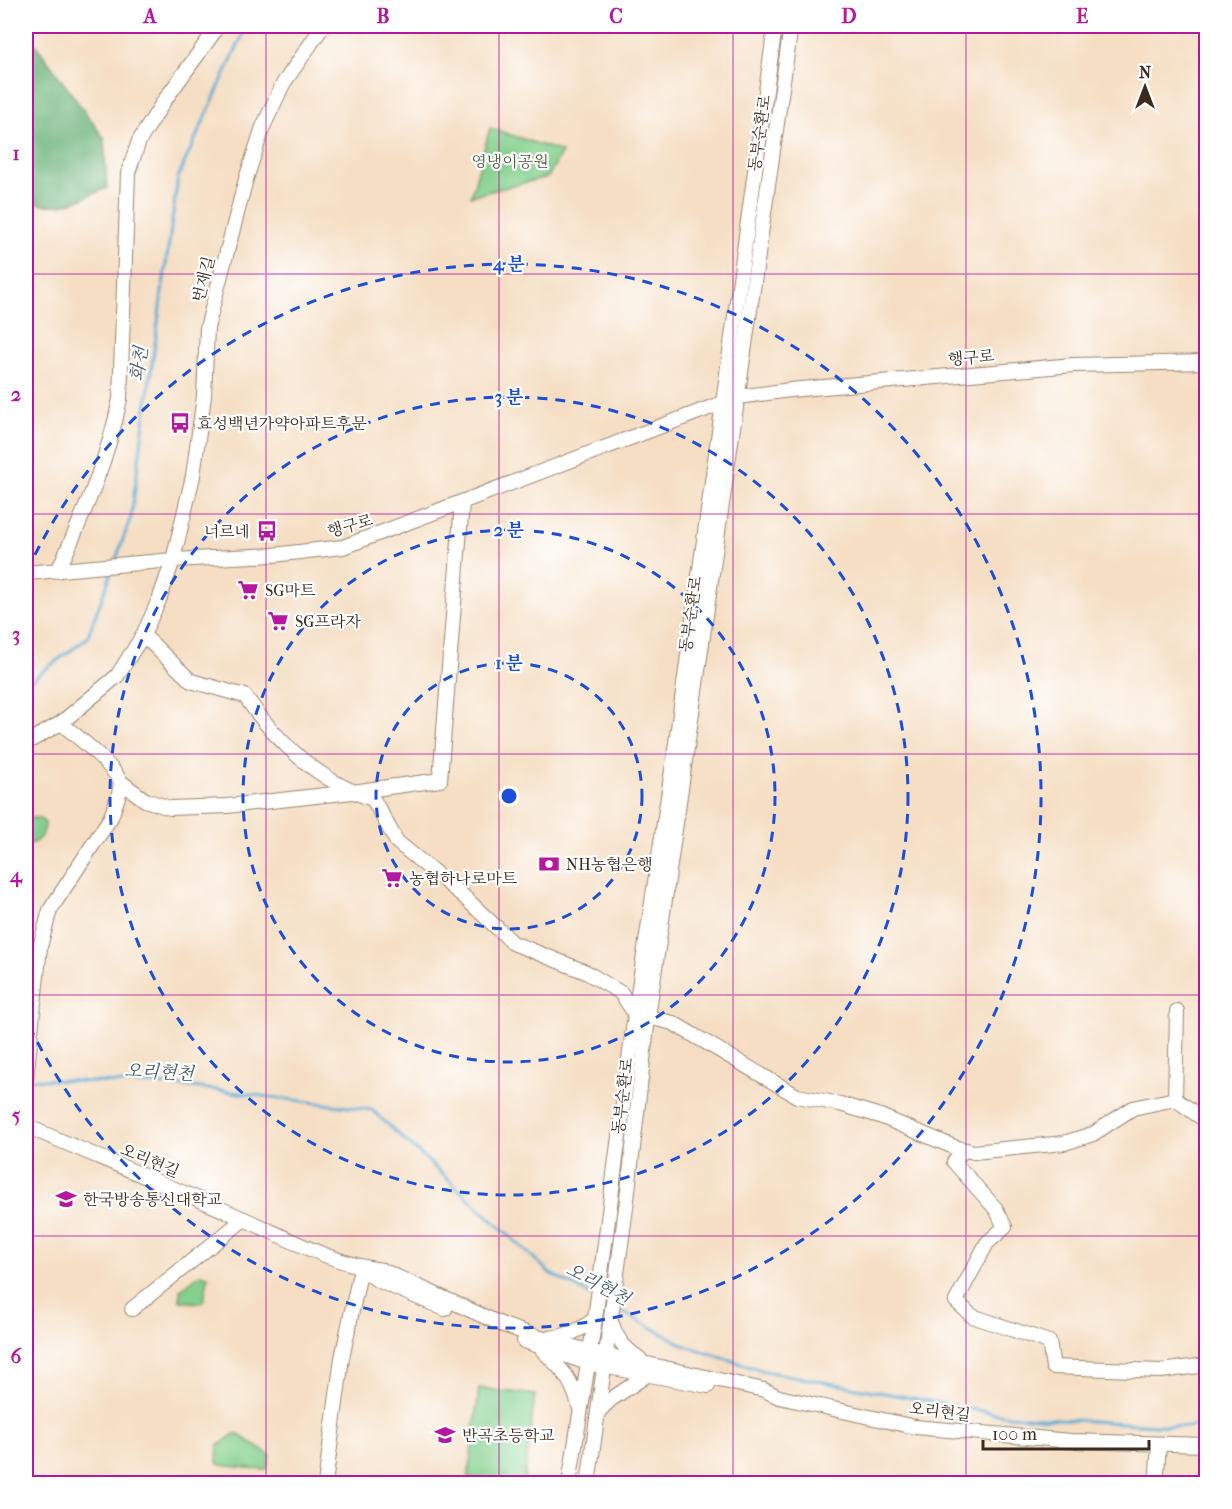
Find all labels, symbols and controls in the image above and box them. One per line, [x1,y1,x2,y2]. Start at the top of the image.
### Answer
text: A [142,5,158,28]
text: B [376,5,390,28]
text: C [609,5,623,28]
text: D [841,5,857,28]
text: E [1076,5,1088,28]
north arrow [1115,57,1175,117]
text: N [1139,63,1152,82]
street label: 동부순환로 [745,93,774,173]
text: 1 [12,142,20,165]
park label: 영냉이공원 [471,152,549,171]
street label: 번재길 [189,254,218,304]
text: 4 분 [492,254,526,275]
water label: 화천 [127,344,153,383]
street label: 행구로 [947,346,996,369]
text: 2 [11,383,21,406]
text: 3 분 [495,387,524,408]
bus stop icon: 효성백년가약아파트후문 [168,411,192,435]
place label: 효성백년가약아파트후문 [197,414,368,433]
street label: 행구로 [325,510,376,541]
bus stop icon: 너르네 [255,519,279,543]
text: 2 분 [494,520,525,541]
place label: 너르네 [204,522,250,541]
street label: 동부순환로 [676,574,705,654]
supermarket icon: SG마트 [236,578,260,602]
place label: SG마트 [265,581,316,600]
supermarket icon: SG프라자 [266,609,290,633]
place label: SG프라자 [295,612,362,631]
text: 3 [12,623,20,646]
text: 1 분 [495,653,523,674]
centre of rings [499,786,519,806]
bank icon: NH농협은행 [537,852,561,876]
place label: NH농협은행 [566,855,653,874]
text: 4 [9,864,23,888]
supermarket icon: 농협하나로마트 [380,866,404,890]
place label: 농협하나로마트 [409,869,518,888]
street label: 동부순환로 [608,1056,637,1136]
water label: 오리현천 [124,1060,196,1085]
text: 5 [12,1104,21,1127]
street label: 오리현길 [118,1140,182,1181]
school or university icon: 한국방송통신대학교 [54,1187,78,1211]
place label: 한국방송통신대학교 [83,1190,222,1209]
water label: 오리현천 [562,1259,635,1311]
text: 6 [11,1345,23,1368]
street label: 오리현길 [908,1398,972,1425]
scale bar [983,1413,1150,1451]
school or university icon: 반곡초등학교 [433,1423,457,1447]
text: 100 m [992,1424,1037,1445]
place label: 반곡초등학교 [462,1426,555,1445]

